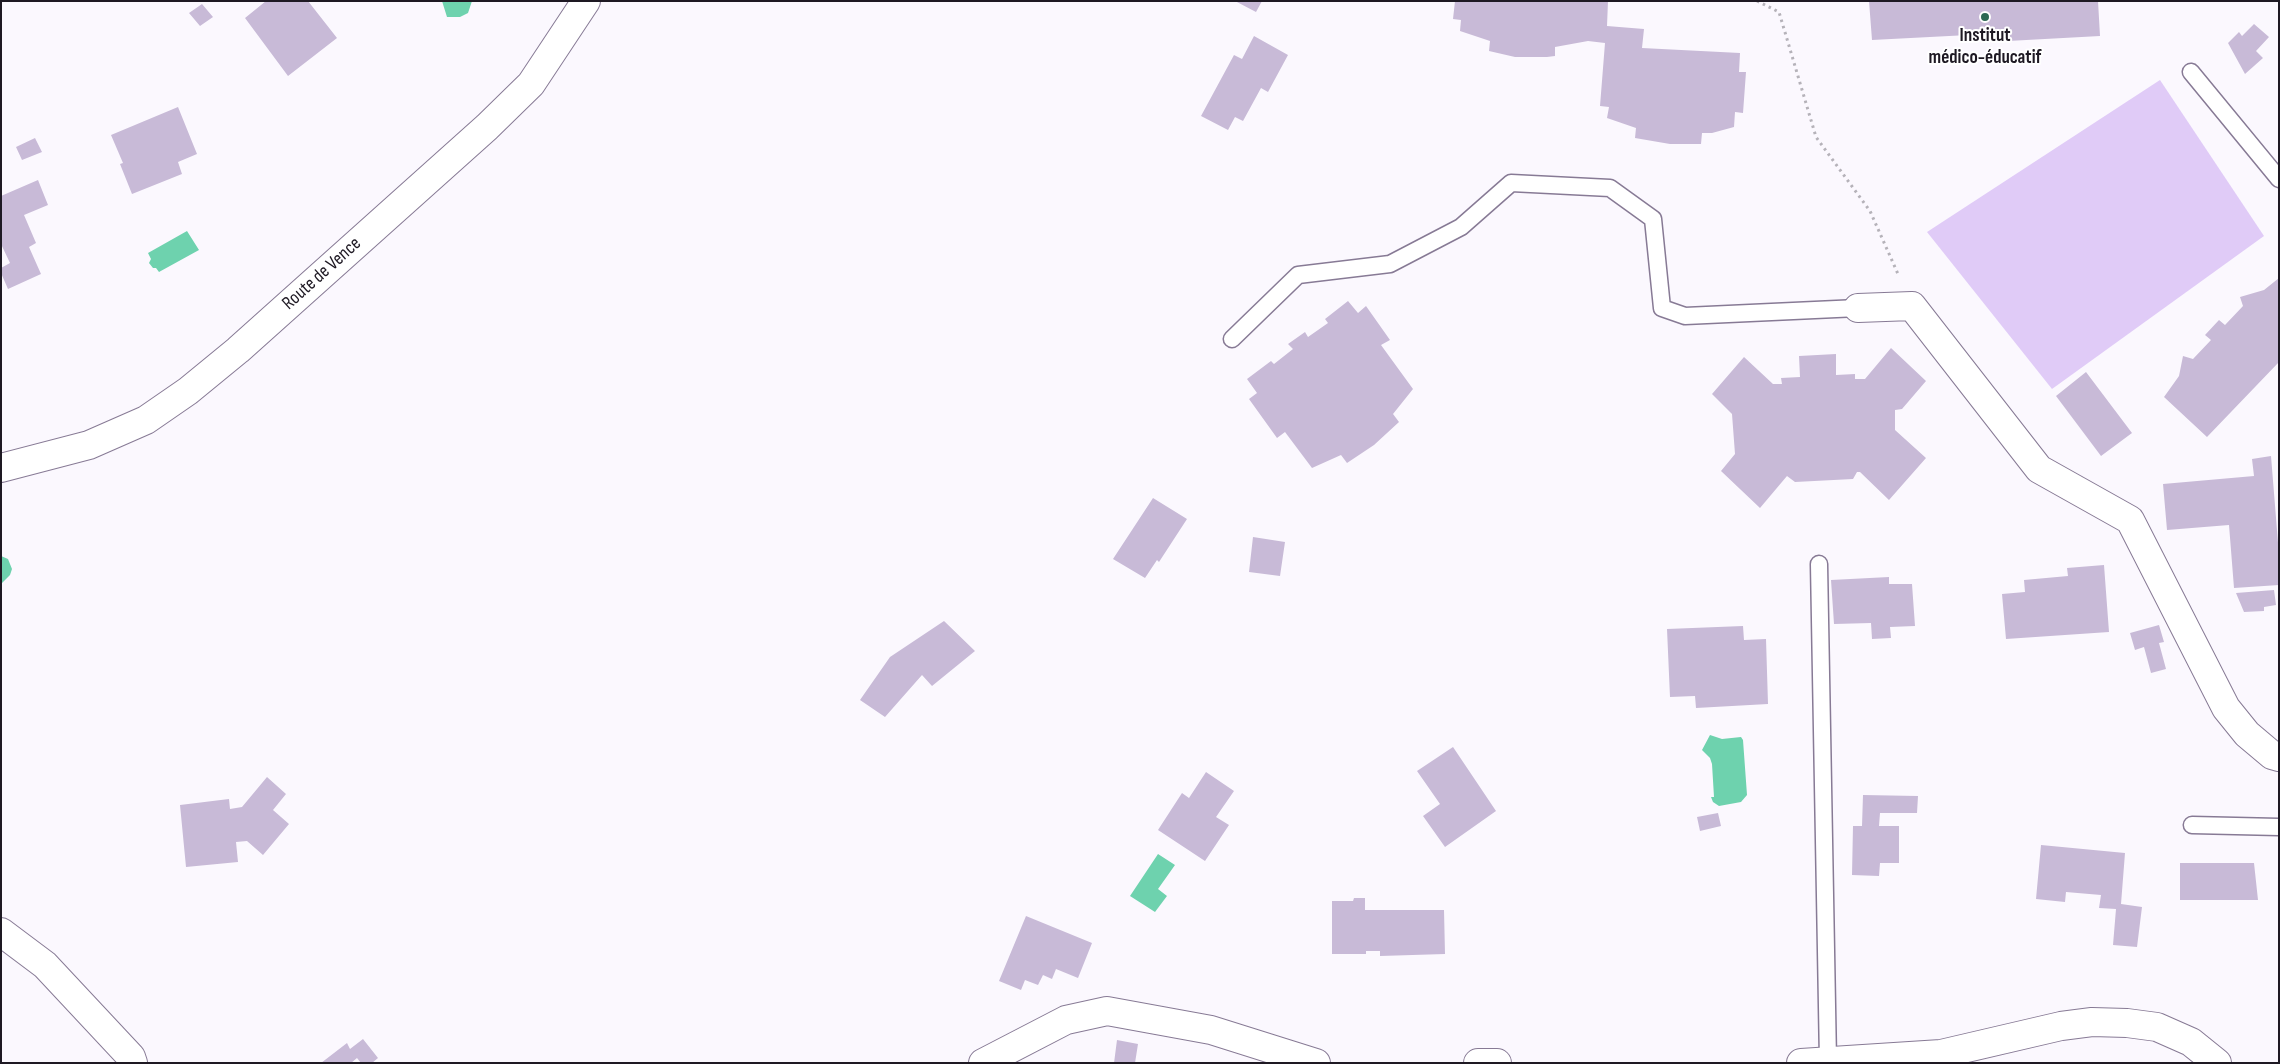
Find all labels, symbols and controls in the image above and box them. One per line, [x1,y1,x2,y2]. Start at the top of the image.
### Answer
marker: Institut médico-éducatif [1979,11,1991,23]
place label: Institut médico-éducatif [1929,25,2041,69]
street label: Route de Vence [278,233,366,315]

